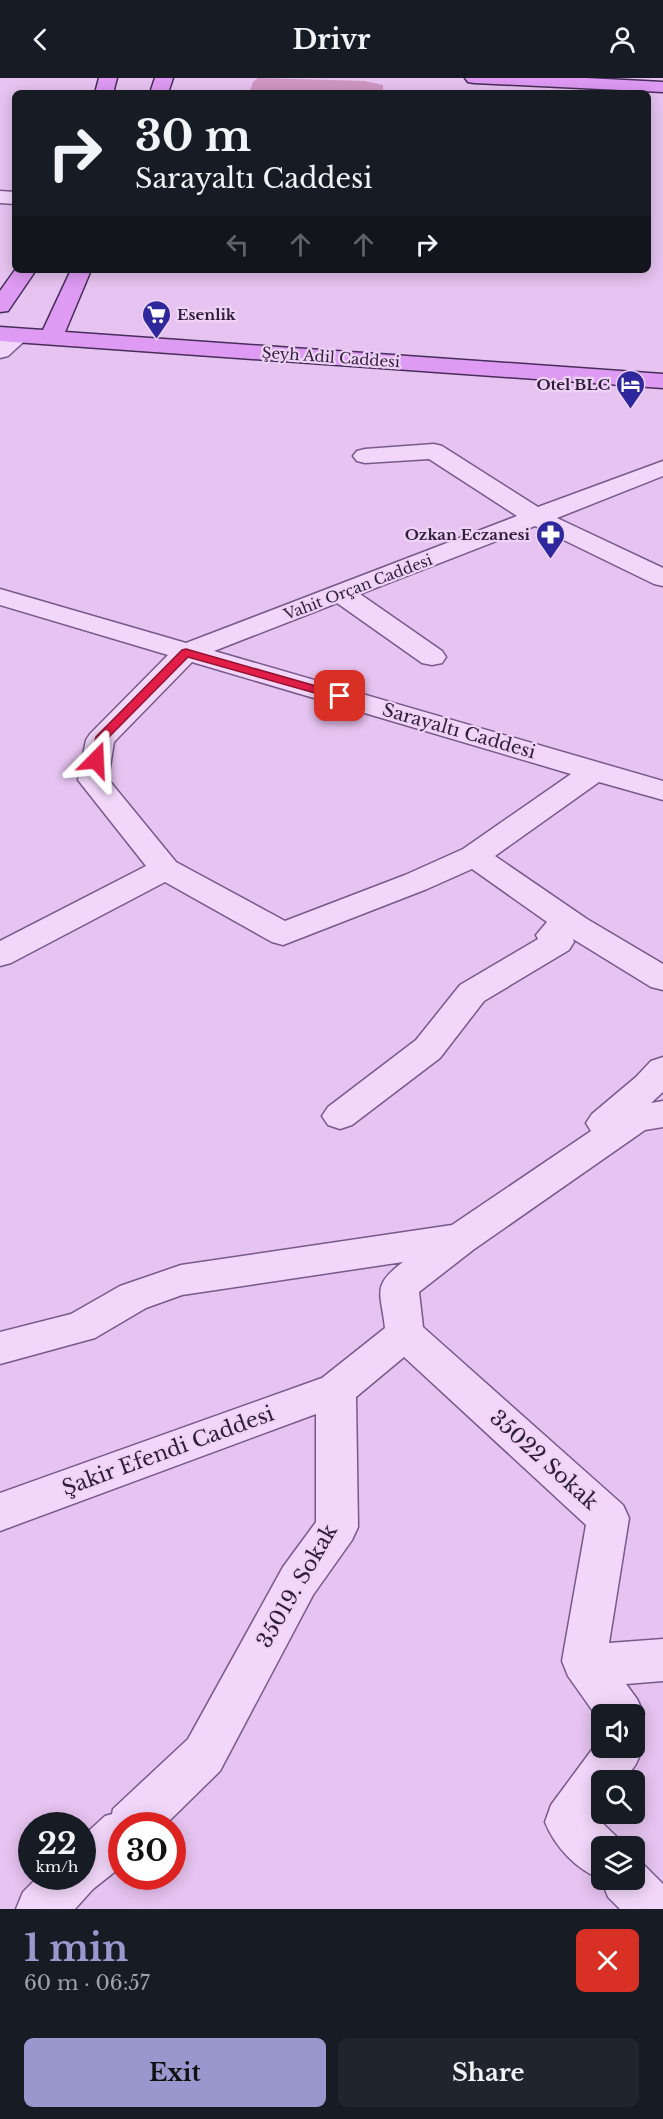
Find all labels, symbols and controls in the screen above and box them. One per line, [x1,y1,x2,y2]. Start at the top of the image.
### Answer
icon: back [24,23,57,56]
text: Drivr [292,23,371,56]
icon: person [606,23,639,56]
text: 30 m [135,110,251,162]
icon: right [36,114,114,192]
text: Sarayaltı Caddesi [135,162,373,195]
icon: left [221,228,254,261]
icon: ahead [284,228,317,261]
icon: ahead [347,228,380,261]
icon: right [410,228,443,261]
supermarket icon: Esenlik [140,298,172,340]
place label: Esenlik [177,305,237,324]
street label: Şeyh Adil Caddesi [261,343,401,371]
hotel icon: Otel BLC [615,368,647,410]
place label: Otel BLC [536,375,610,394]
pharmacy icon: Ozkan Eczanesi [535,518,567,560]
place label: Ozkan Eczanesi [405,525,531,544]
street label: Vahit Orçan Caddesi [280,550,435,624]
pin [314,670,365,721]
icon: arrive [323,679,356,712]
street label: Sarayaltı Caddesi [380,699,538,763]
position arrow [64,728,128,792]
street label: Şakir Efendi Caddesi [58,1401,278,1501]
street label: 35022 Sokak [485,1405,603,1515]
street label: 35019. Sokak [251,1519,343,1652]
map controls [591,1704,645,1890]
button: sound [591,1704,645,1758]
button: search [591,1770,645,1824]
speed limit sign: 30 [108,1812,186,1890]
text: 22 [37,1825,77,1862]
button: layers [591,1836,645,1890]
text: km/h [36,1857,78,1876]
text: 1 min [24,1926,128,1971]
button: close [576,1929,639,1992]
text: 60 m · 06:57 [24,1971,150,1995]
button: Exit [24,2038,326,2107]
button: Share [338,2038,639,2107]

